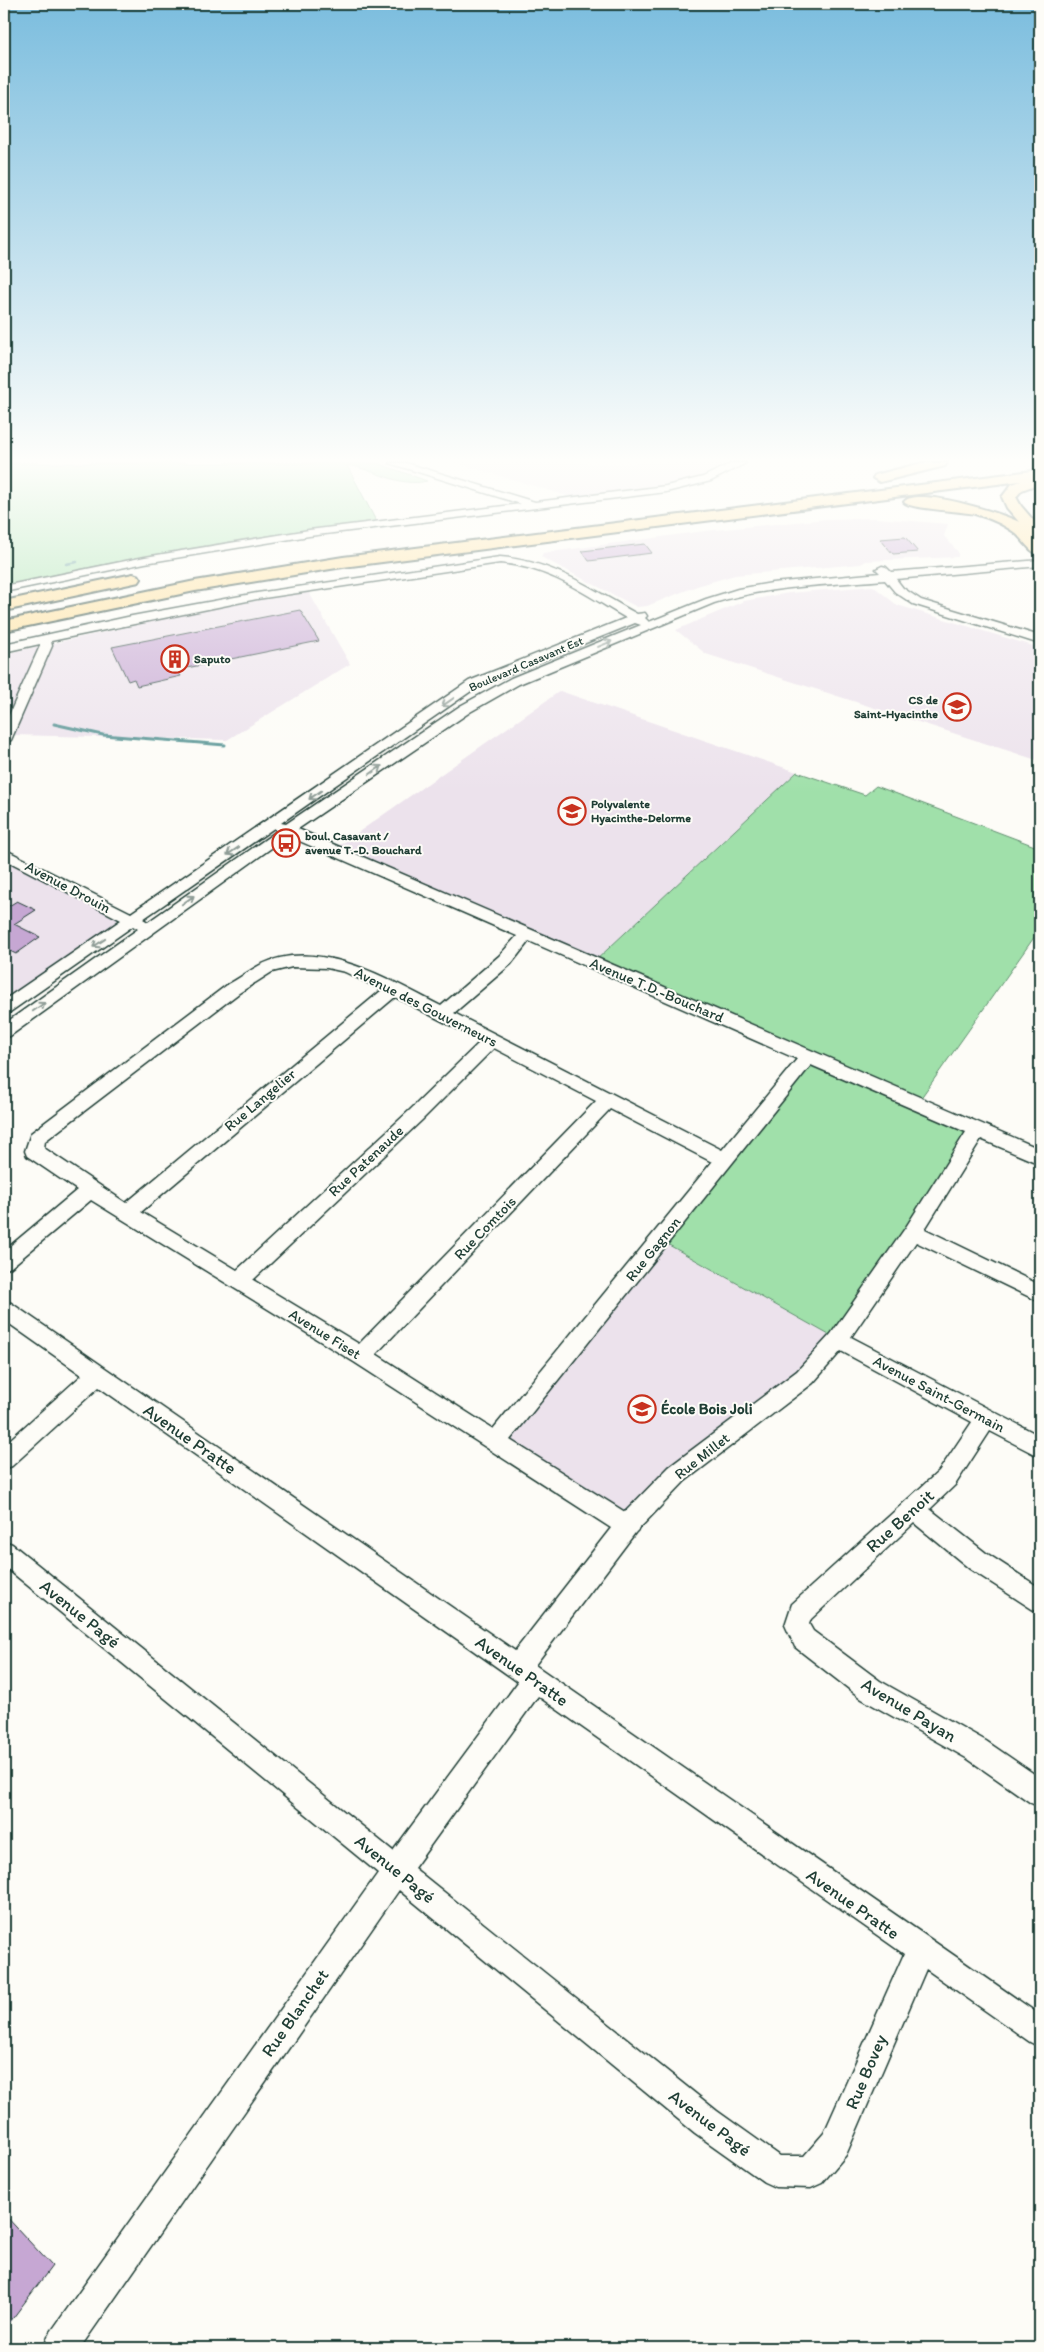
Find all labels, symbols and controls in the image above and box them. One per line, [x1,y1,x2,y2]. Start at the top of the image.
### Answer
street label: Boulevard Casavant Est [467,633,586,694]
one-way arrow [597,639,612,649]
building icon: Saputo [160,644,190,674]
place label: Saputo [194,652,230,667]
school or university icon: CS de Saint-Hyacinthe [942,692,972,722]
place label: CS de Saint-Hyacinthe [854,693,938,722]
one-way arrow [441,697,455,707]
one-way arrow [369,764,383,775]
one-way arrow [308,790,322,800]
school or university icon: Polyvalente Hyacinthe-Delorme [557,796,587,826]
place label: Polyvalente Hyacinthe-Delorme [591,797,691,826]
bus stop icon: boul. Casavant / avenue T.-D. Bouchard [271,828,301,858]
place label: boul. Casavant / avenue T.-D. Bouchard [305,829,422,857]
one-way arrow [226,846,240,856]
street label: Avenue Drouin [22,857,114,917]
one-way arrow [181,895,195,905]
one-way arrow [92,938,106,948]
street label: Avenue T.D.-Bouchard [587,954,727,1027]
street label: Avenue des Gouverneurs [351,963,501,1051]
one-way arrow [32,1002,46,1012]
street label: Rue Langelier [221,1065,299,1135]
street label: Rue Patenaude [325,1122,407,1200]
street label: Rue Comtois [450,1192,520,1264]
street label: Rue Gagnon [622,1213,685,1285]
street label: Avenue Fiset [286,1305,365,1363]
street label: Avenue Saint-Germain [870,1352,1008,1436]
school or university icon: École Bois Joli [627,1394,657,1424]
street label: Avenue Pratte [139,1399,241,1479]
place label: École Bois Joli [661,1399,753,1418]
street label: Rue Millet [671,1429,733,1483]
street label: Rue Benoit [861,1485,939,1557]
street label: Avenue Pagé [35,1575,125,1653]
street label: Avenue Pratte [471,1631,573,1711]
street label: Avenue Payan [857,1673,961,1747]
street label: Avenue Pagé [350,1830,440,1908]
street label: Avenue Pratte [802,1864,904,1944]
street label: Rue Blanchet [257,1965,333,2061]
street label: Rue Bovey [840,2031,892,2113]
street label: Avenue Pagé [665,2085,755,2161]

